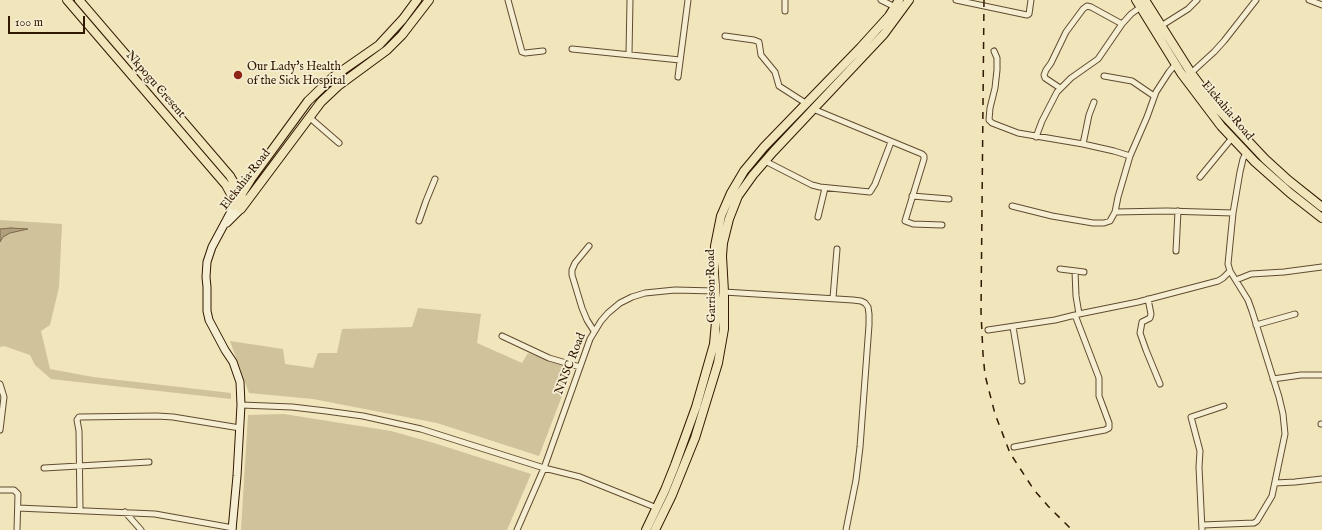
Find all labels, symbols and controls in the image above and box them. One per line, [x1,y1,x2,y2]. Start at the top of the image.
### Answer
scale bar [10,8,87,34]
text: 100 m [15,15,43,30]
street label: Nkpogu Cresent [122,49,188,121]
place label: Our Lady's Health of the Sick Hospital [247,61,346,89]
marker: Our Lady's Health of the Sick Hospital [232,69,244,81]
street label: Elekahia Road [1198,78,1256,144]
street label: Elekahia Road [218,147,274,213]
street label: Garrison Road [704,249,720,323]
street label: NNSC Road [553,331,589,397]

